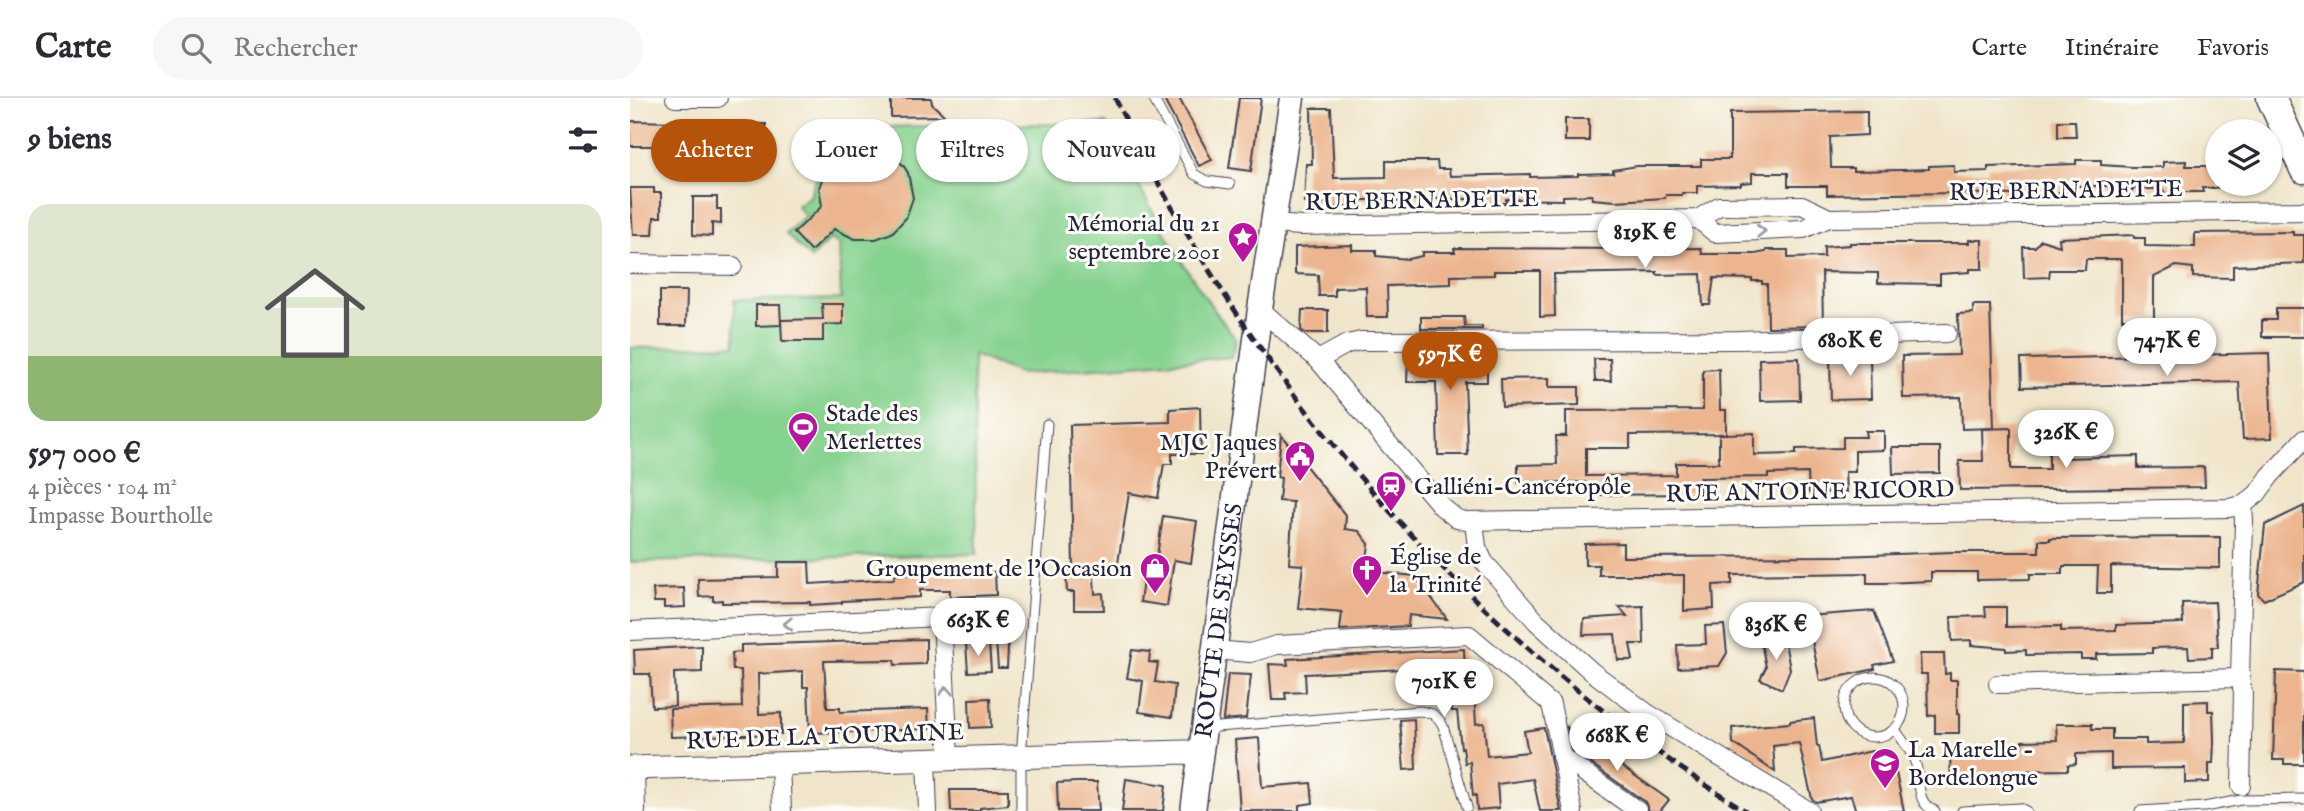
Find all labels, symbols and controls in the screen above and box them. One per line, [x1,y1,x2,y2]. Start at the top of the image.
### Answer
search box [153,17,643,80]
text: Carte [35,27,111,69]
icon: search [177,29,215,67]
text: Rechercher [233,32,358,65]
text: Carte [1971,33,2027,64]
text: Itinéraire [2065,33,2159,64]
text: Favoris [2197,33,2269,64]
chip: Acheter [651,119,777,182]
chip: Louer [791,119,902,182]
chip: Filtres [916,119,1028,182]
chip: Nouveau [1042,119,1180,182]
map controls [2205,119,2282,196]
button: layers [2205,119,2282,196]
text: 9 biens [28,121,112,159]
icon: filters [564,121,602,159]
street label: RUE BERNADETTE [1949,174,2183,209]
street label: RUE BERNADETTE [1305,184,1539,219]
place label: Mémorial du 21 septembre 2001 [1067,209,1220,268]
pin: 819K € [1588,211,1702,270]
text: 819K € [1614,218,1676,247]
place icon: Mémorial du 21 septembre 2001 [1226,220,1260,264]
one-way arrow [1757,223,1767,239]
icon: home [252,250,378,376]
pin: 680K € [1793,318,1907,378]
pin: 747K € [2110,318,2224,378]
text: 680K € [1817,326,1883,355]
text: 747K € [2133,326,2201,355]
pin: 597K € [1393,332,1507,392]
text: 597K € [1418,340,1482,369]
place label: Stade des Merlettes [826,399,922,458]
sports icon: Stade des Merlettes [786,410,820,454]
pin: 326K € [2009,410,2123,470]
text: 326K € [2034,418,2098,447]
place label: MJC Jaques Prévert [1159,428,1277,487]
text: 597 000 € [28,435,141,473]
public building icon: MJC Jaques Prévert [1283,439,1317,483]
station icon: Galliéni-Cancéropôle [1374,469,1408,513]
place label: Galliéni-Cancéropôle [1414,472,1631,503]
text: 4 pièces · 104 m² [28,473,177,502]
street label: RUE ANTOINE RICORD [1665,474,1955,511]
street label: ROUTE DE SEYSSES [1189,501,1251,740]
text: Impasse Bourtholle [28,502,213,531]
place label: Église de la Trinité [1390,542,1481,601]
shop icon: Groupement de l'Occasion [1138,551,1172,595]
church icon: Église de la Trinité [1350,553,1384,597]
place label: Groupement de l'Occasion [866,554,1132,585]
pin: 663K € [921,598,1035,658]
pin: 836K € [1719,602,1833,662]
text: 663K € [946,606,1010,635]
text: 836K € [1745,610,1807,639]
one-way arrow [782,616,793,631]
pin: 701K € [1387,660,1501,719]
text: 701K € [1411,667,1477,696]
one-way arrow [939,685,954,696]
pin: 668K € [1560,714,1674,773]
street label: RUE DE LA TOURAINE [685,717,965,758]
text: 668K € [1585,721,1649,750]
place label: La Marelle - Bordelongue [1908,735,2038,794]
school or university icon: La Marelle - Bordelongue [1868,746,1902,790]

